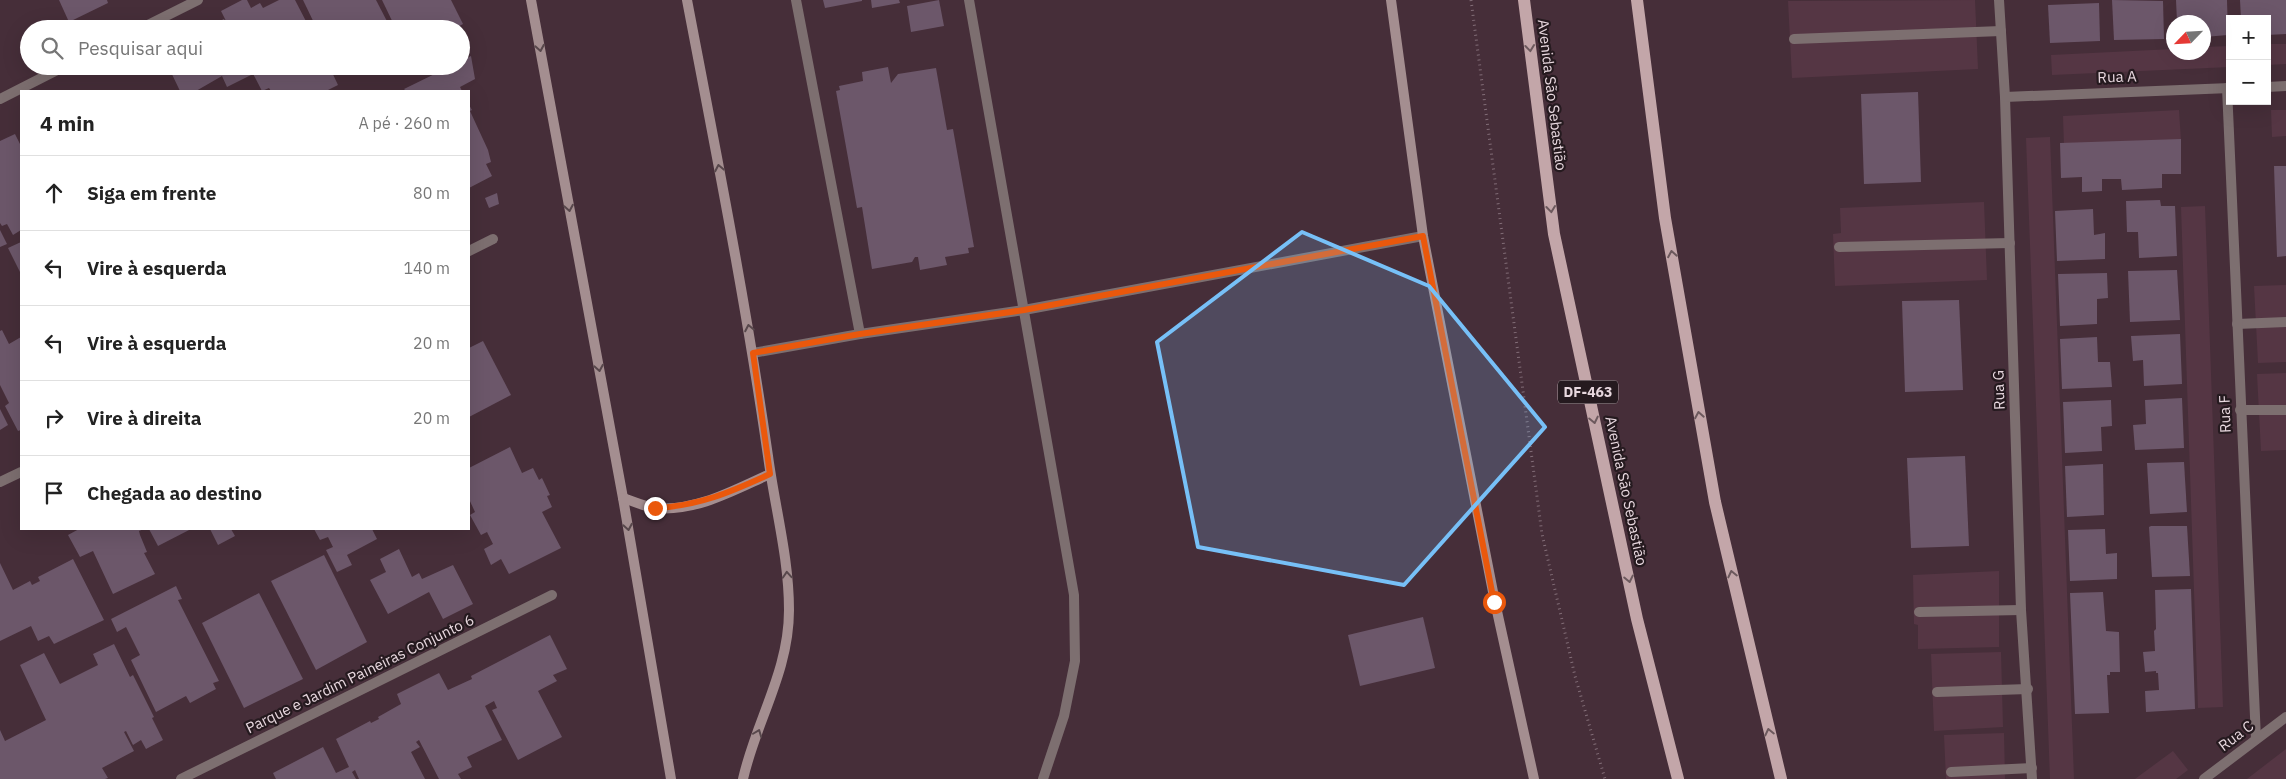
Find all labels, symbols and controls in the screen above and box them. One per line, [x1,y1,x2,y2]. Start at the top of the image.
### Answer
north arrow [2166,15,2211,60]
map controls [2226,15,2271,105]
button: + [2226,15,2271,60]
street label: Avenida São Sebastião [1534,18,1571,172]
search box [20,20,470,75]
icon: search [38,34,66,62]
text: Pesquisar aqui [78,36,203,60]
one-way arrow [535,44,545,52]
one-way arrow [1524,45,1535,53]
button: − [2226,60,2271,105]
street label: Rua A [2097,66,2137,87]
text: 4 min [40,109,95,137]
text: A pé · 260 m [359,113,450,133]
one-way arrow [714,164,724,173]
icon: ahead [40,179,68,207]
text: Siga em frente [87,181,217,205]
text: 80 m [413,183,450,203]
one-way arrow [564,203,574,212]
one-way arrow [1545,206,1556,214]
one-way arrow [1667,250,1677,259]
icon: left [40,254,68,282]
text: Vire à esquerda [87,256,227,280]
text: 140 m [403,258,450,278]
one-way arrow [744,324,754,332]
icon: left [40,329,68,357]
text: Vire à esquerda [87,331,227,355]
text: 20 m [413,333,450,353]
one-way arrow [593,363,603,372]
street label: Rua G [1988,370,2009,410]
road number: DF-463 [1558,381,1618,404]
street label: Rua F [2214,395,2235,433]
icon: right [40,404,68,432]
text: Vire à direita [87,406,202,430]
text: 20 m [413,408,450,428]
one-way arrow [1695,410,1705,419]
street label: Avenida São Sebastião [1601,414,1652,567]
one-way arrow [1588,416,1599,424]
icon: arrive [40,479,68,507]
text: Chegada ao destino [87,481,262,505]
route end [644,497,667,520]
one-way arrow [622,523,632,532]
one-way arrow [1727,569,1738,578]
one-way arrow [781,571,792,579]
one-way arrow [1623,574,1634,583]
route start [1483,591,1506,614]
street label: Parque e Jardim Paineiras Conjunto 6 [242,610,477,737]
street label: Rua C [2214,716,2257,755]
one-way arrow [1764,727,1775,736]
one-way arrow [752,729,762,737]

